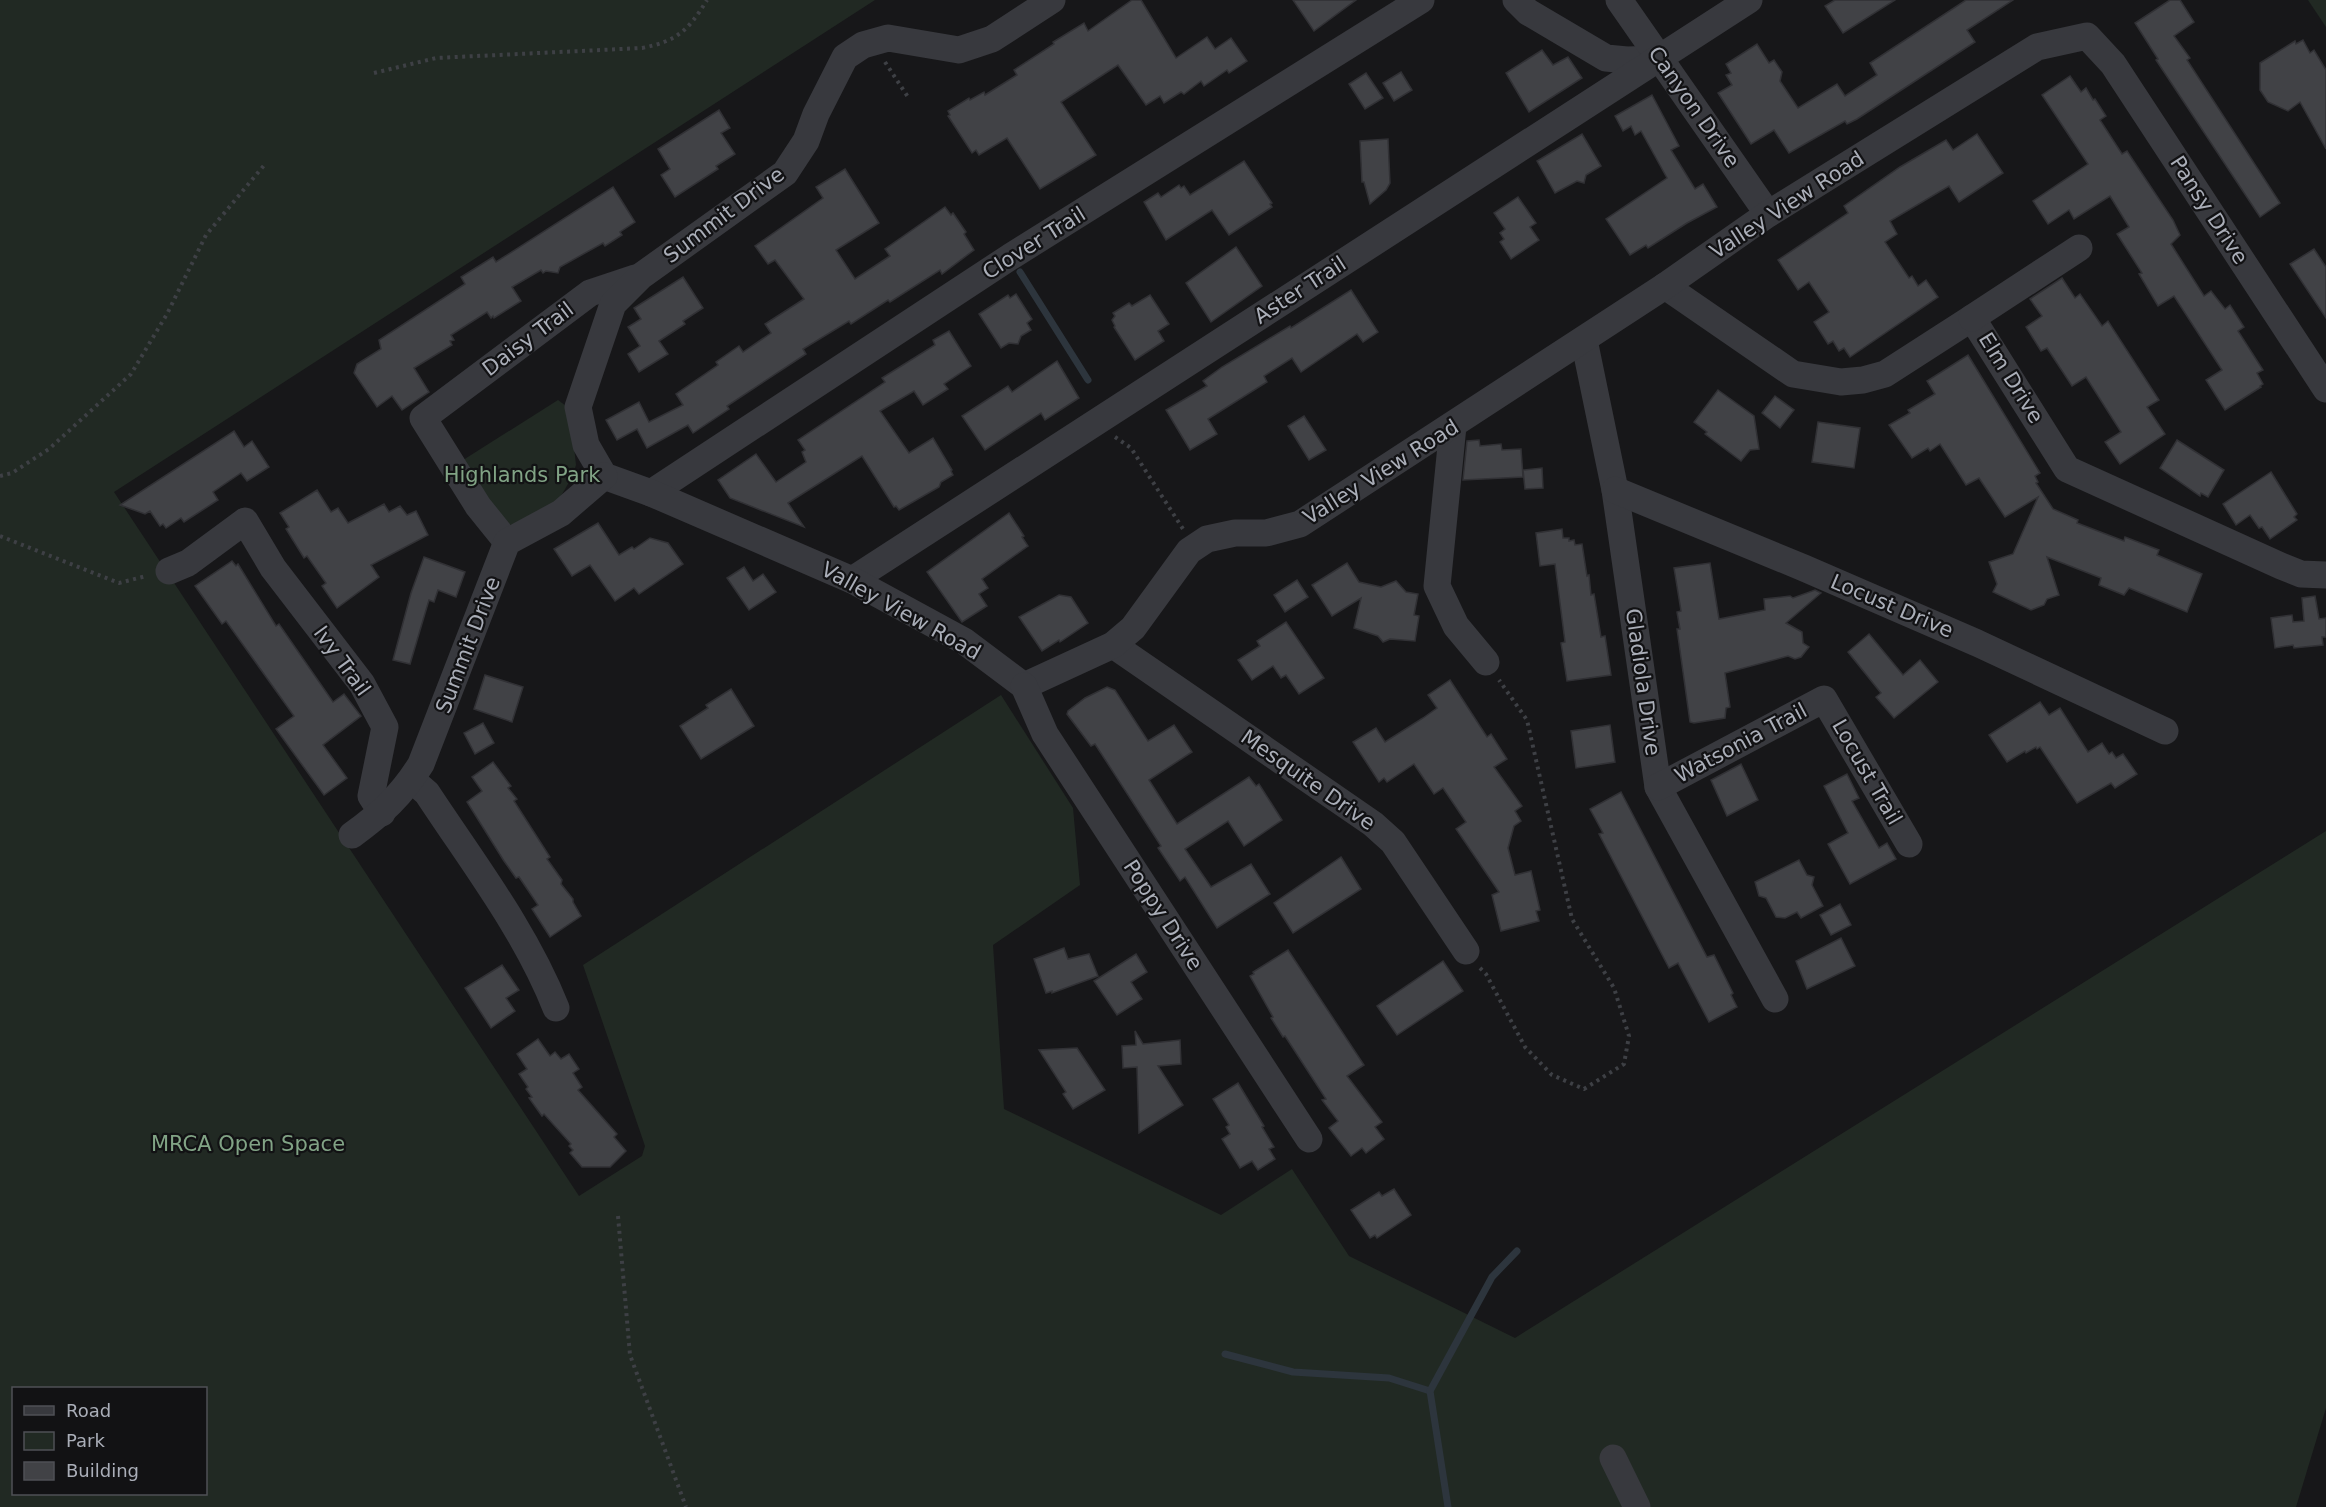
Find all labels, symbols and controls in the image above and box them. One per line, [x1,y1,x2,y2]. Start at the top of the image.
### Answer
street label: Canyon Drive [1643,42,1745,172]
street label: Valley View Road [1706,146,1868,264]
street label: Pansy Drive [2165,151,2253,269]
street label: Summit Drive [659,162,789,268]
street label: Clover Trail [978,202,1090,284]
street label: Aster Trail [1250,251,1350,329]
street label: Daisy Trail [478,297,578,381]
street label: Elm Drive [1974,328,2048,428]
street label: Valley View Road [1299,415,1463,529]
park label: Highlands Park [444,463,601,487]
street label: Valley View Road [817,557,985,665]
street label: Locust Drive [1827,569,1957,643]
street label: Summit Drive [431,573,505,717]
street label: Gladiola Drive [1621,607,1665,757]
street label: Ivy Trail [309,621,375,701]
street label: Watsonia Trail [1671,698,1811,788]
street label: Locust Trail [1827,715,1907,829]
street label: Mesquite Drive [1236,725,1380,835]
street label: Poppy Drive [1118,855,1208,975]
park label: MRCA Open Space [151,1132,345,1156]
legend [12,1387,207,1495]
text: Road [66,1400,111,1421]
text: Park [66,1430,105,1451]
text: Building [66,1460,139,1481]

